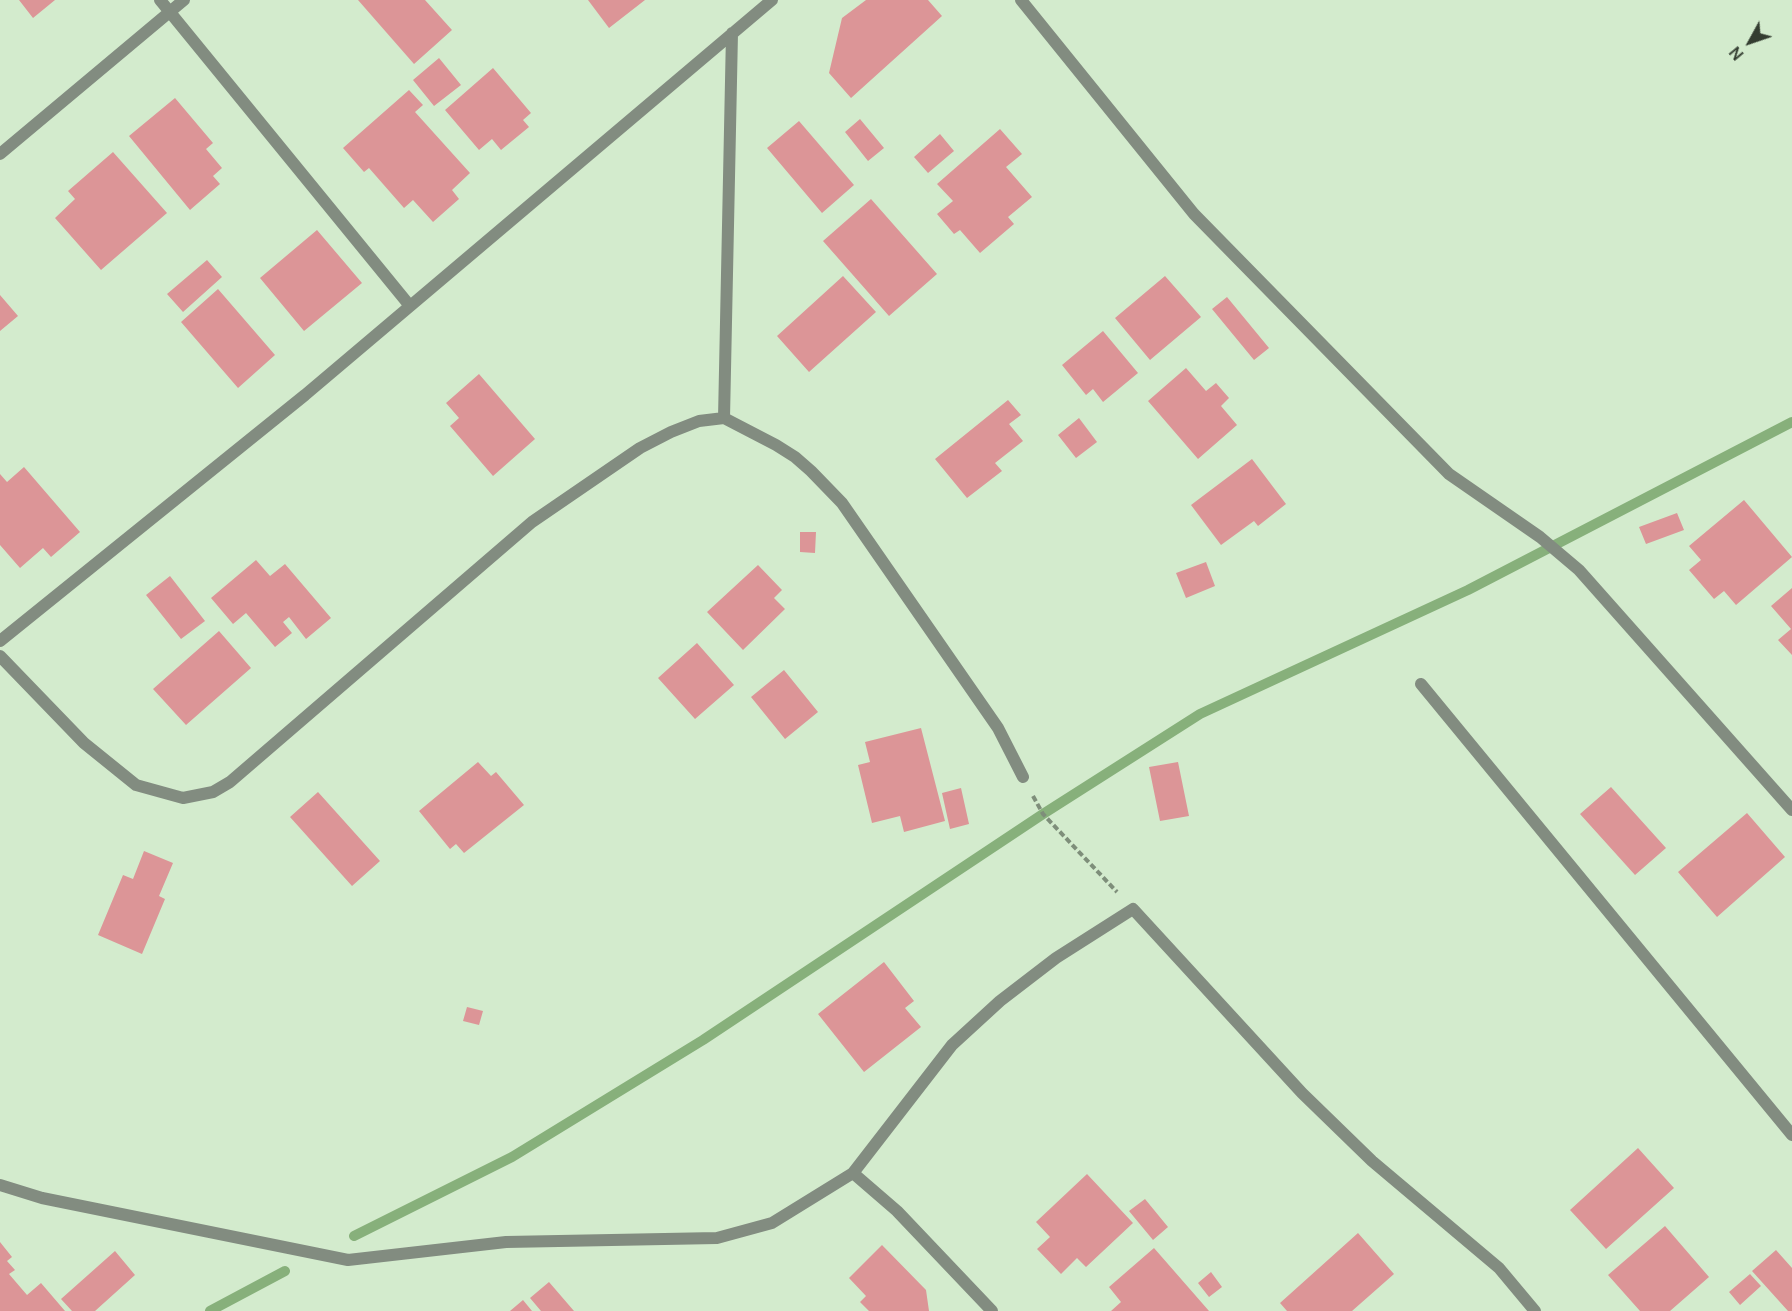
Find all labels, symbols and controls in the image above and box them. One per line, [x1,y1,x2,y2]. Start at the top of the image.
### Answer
north arrow [1720,12,1780,72]
text: N [1724,42,1748,65]

